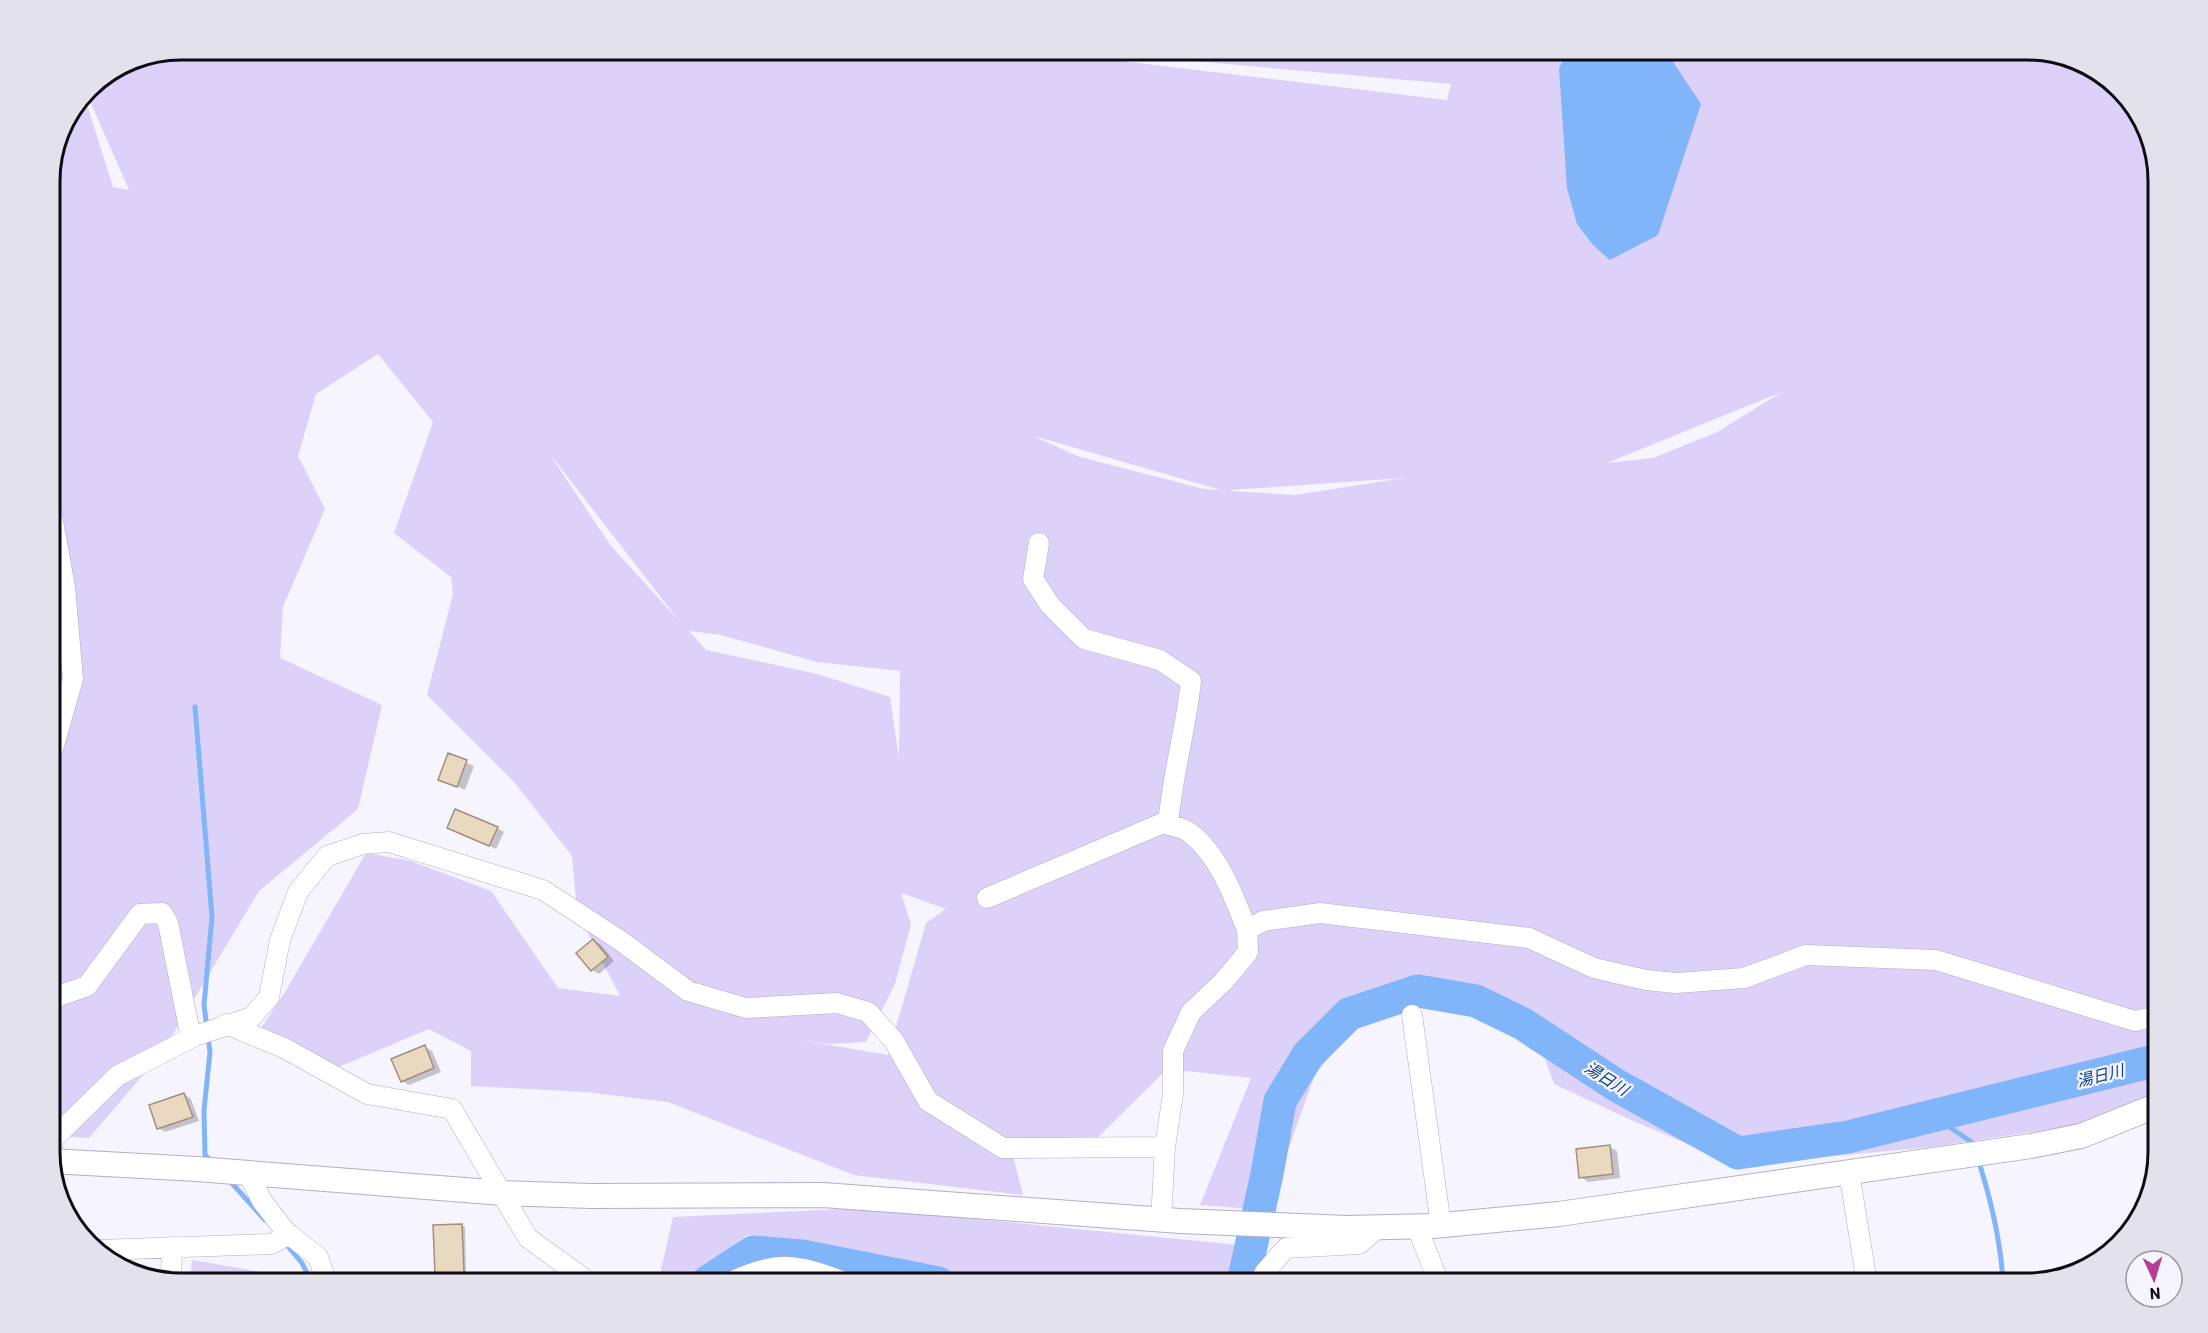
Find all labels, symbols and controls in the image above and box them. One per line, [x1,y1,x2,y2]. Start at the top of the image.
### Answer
water label: 湯日川 [1582,1057,1634,1100]
water label: 湯日川 [2074,1059,2128,1090]
north arrow [2124,1249,2184,1309]
text: N [2149,1285,2161,1304]

